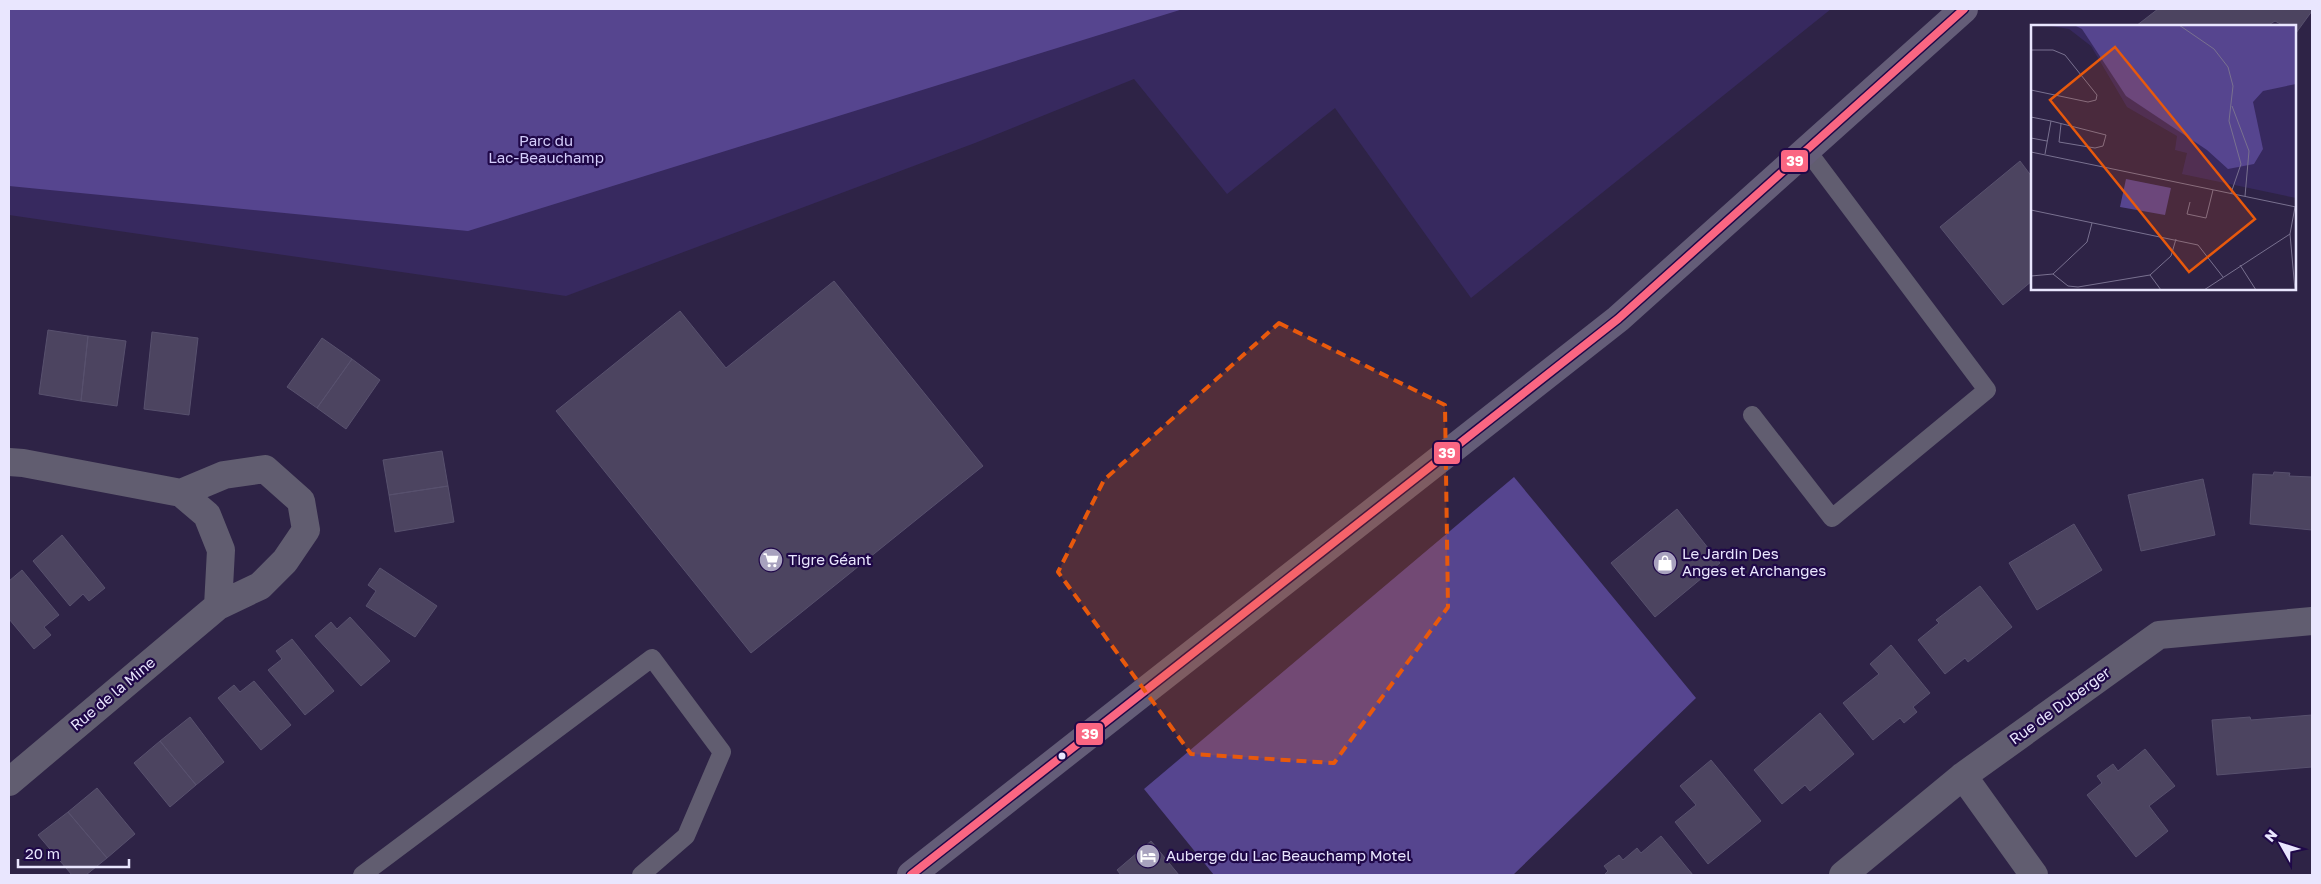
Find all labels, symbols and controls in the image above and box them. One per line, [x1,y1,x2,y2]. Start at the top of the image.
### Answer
inset map [2031,25,2296,290]
park label: Parc du Lac-Beauchamp [488,131,604,166]
line badge: 39 [1780,149,1809,173]
text: 39 [1786,152,1804,169]
line badge: 39 [1433,441,1461,465]
text: 39 [1438,444,1456,461]
place label: Le Jardin Des Anges et Archanges [1682,544,1826,579]
supermarket icon: Tigre Géant [758,547,784,573]
place label: Tigre Géant [788,550,872,568]
shop icon: Le Jardin Des Anges et Archanges [1652,550,1678,576]
street label: Rue de la Mine [66,652,159,734]
street label: Rue de Duberger [2006,663,2113,748]
line badge: 39 [1075,722,1104,746]
text: 39 [1081,725,1099,742]
unlabelled marker [1057,751,1067,761]
north arrow [2256,819,2306,869]
text: N [2261,826,2280,845]
scale bar [18,836,129,868]
hotel icon: Auberge du Lac Beauchamp Motel [1135,843,1161,869]
text: 20 m [25,844,60,862]
place label: Auberge du Lac Beauchamp Motel [1166,846,1411,864]

